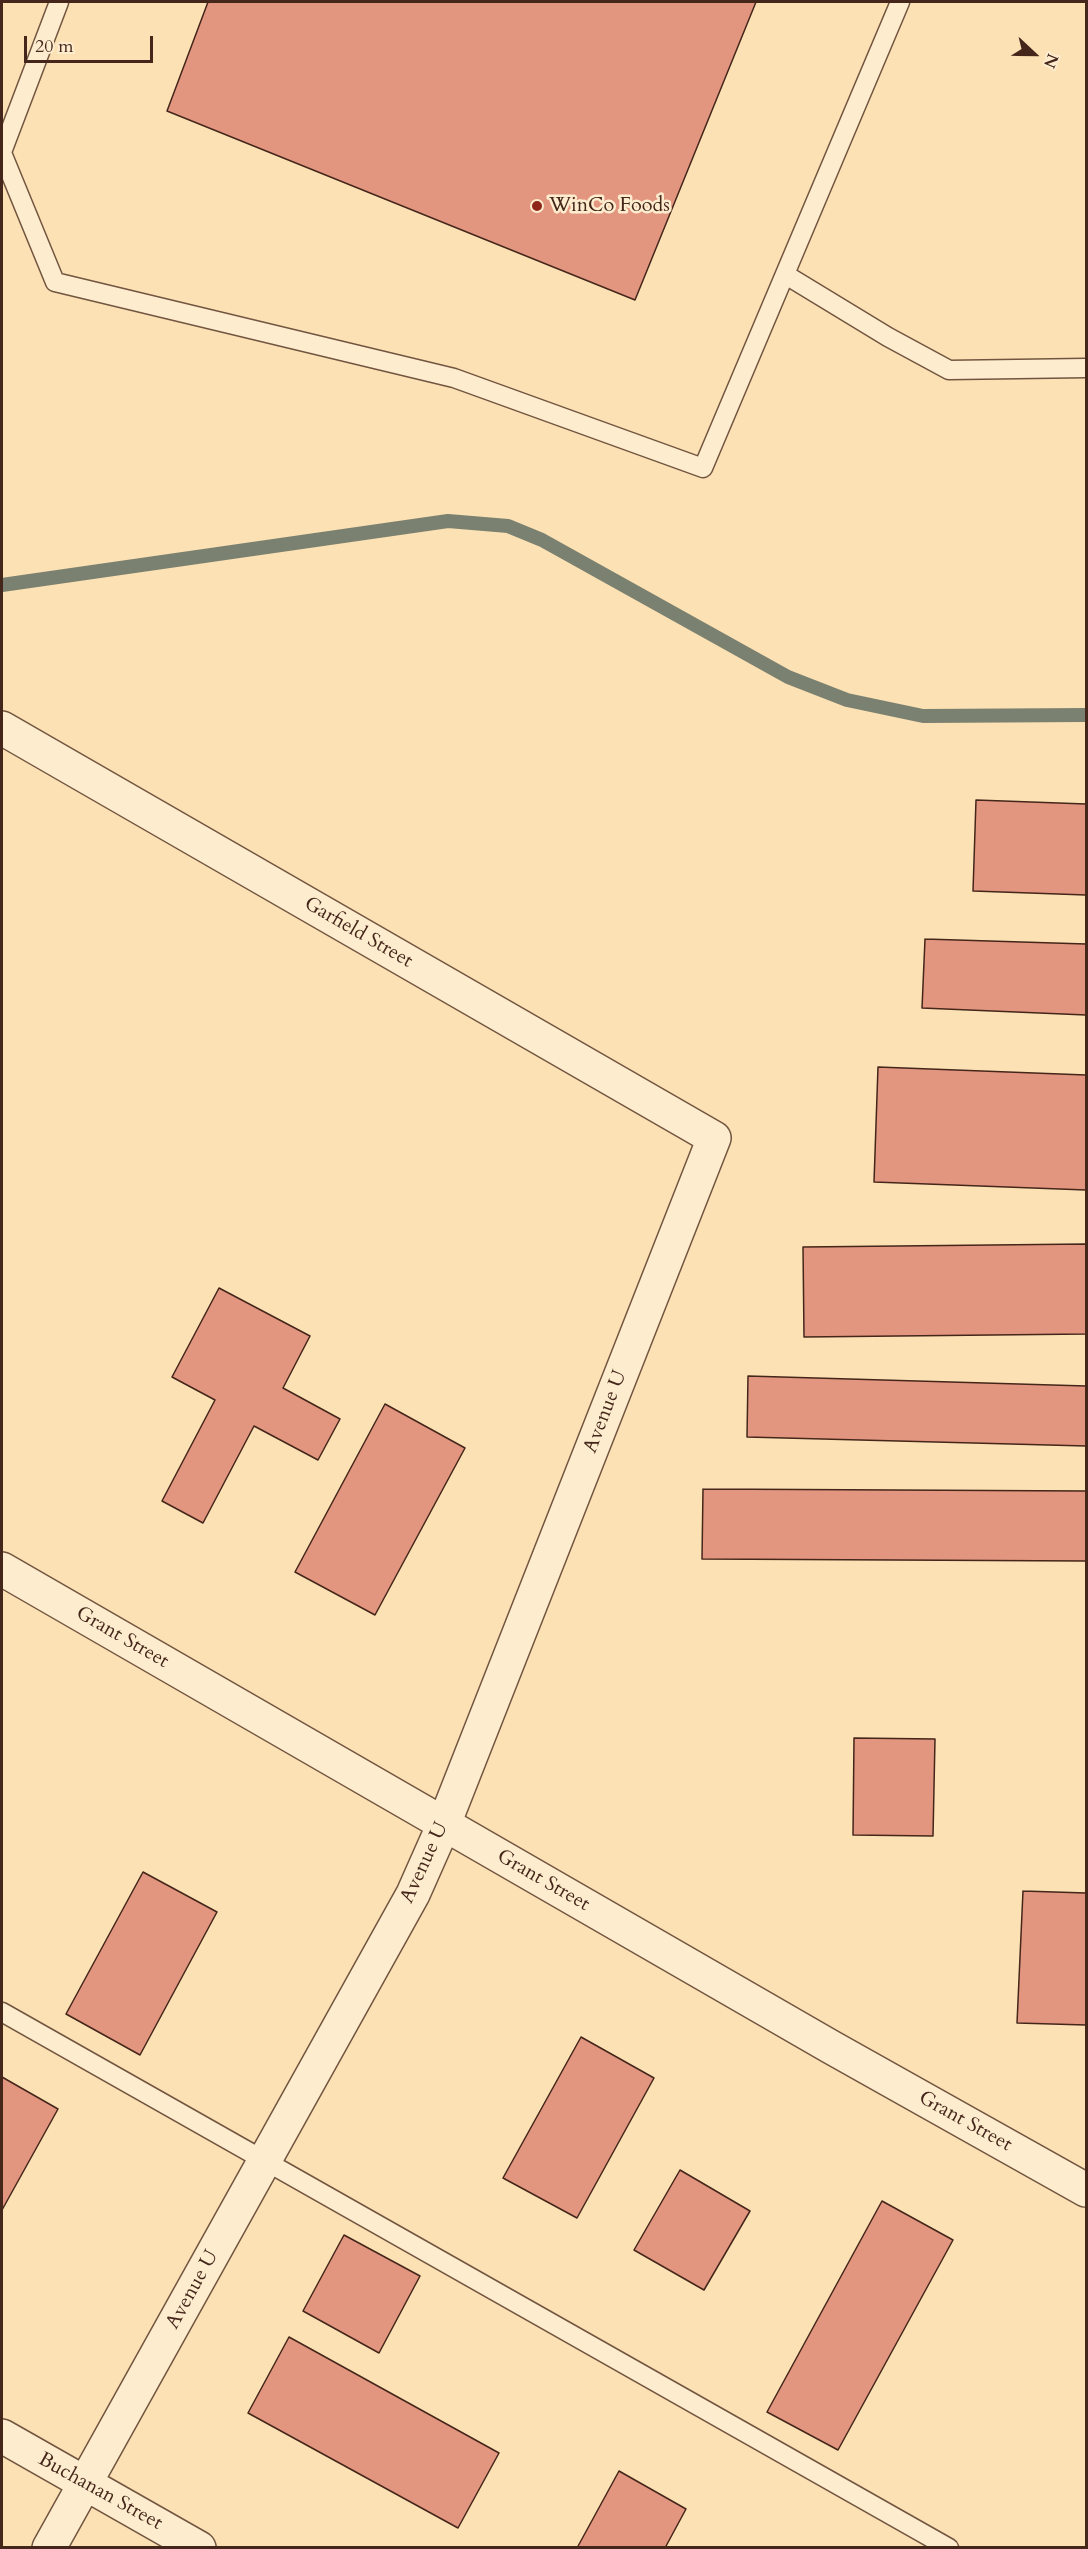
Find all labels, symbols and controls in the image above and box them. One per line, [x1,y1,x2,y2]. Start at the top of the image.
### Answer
scale bar [27,24,156,62]
north arrow [1004,24,1064,84]
text: 20 m [35,34,74,59]
text: N [1038,50,1063,71]
place label: WinCo Foods [549,194,670,218]
marker: WinCo Foods [530,199,544,213]
street label: Garfield Street [299,892,417,974]
street label: Avenue U [579,1367,633,1457]
street label: Grant Street [71,1602,173,1674]
street label: Avenue U [396,1819,454,1907]
street label: Grant Street [492,1845,594,1917]
street label: Grant Street [914,2087,1016,2157]
street label: Avenue U [162,2246,224,2334]
street label: Buchanan Street [34,2448,166,2536]

